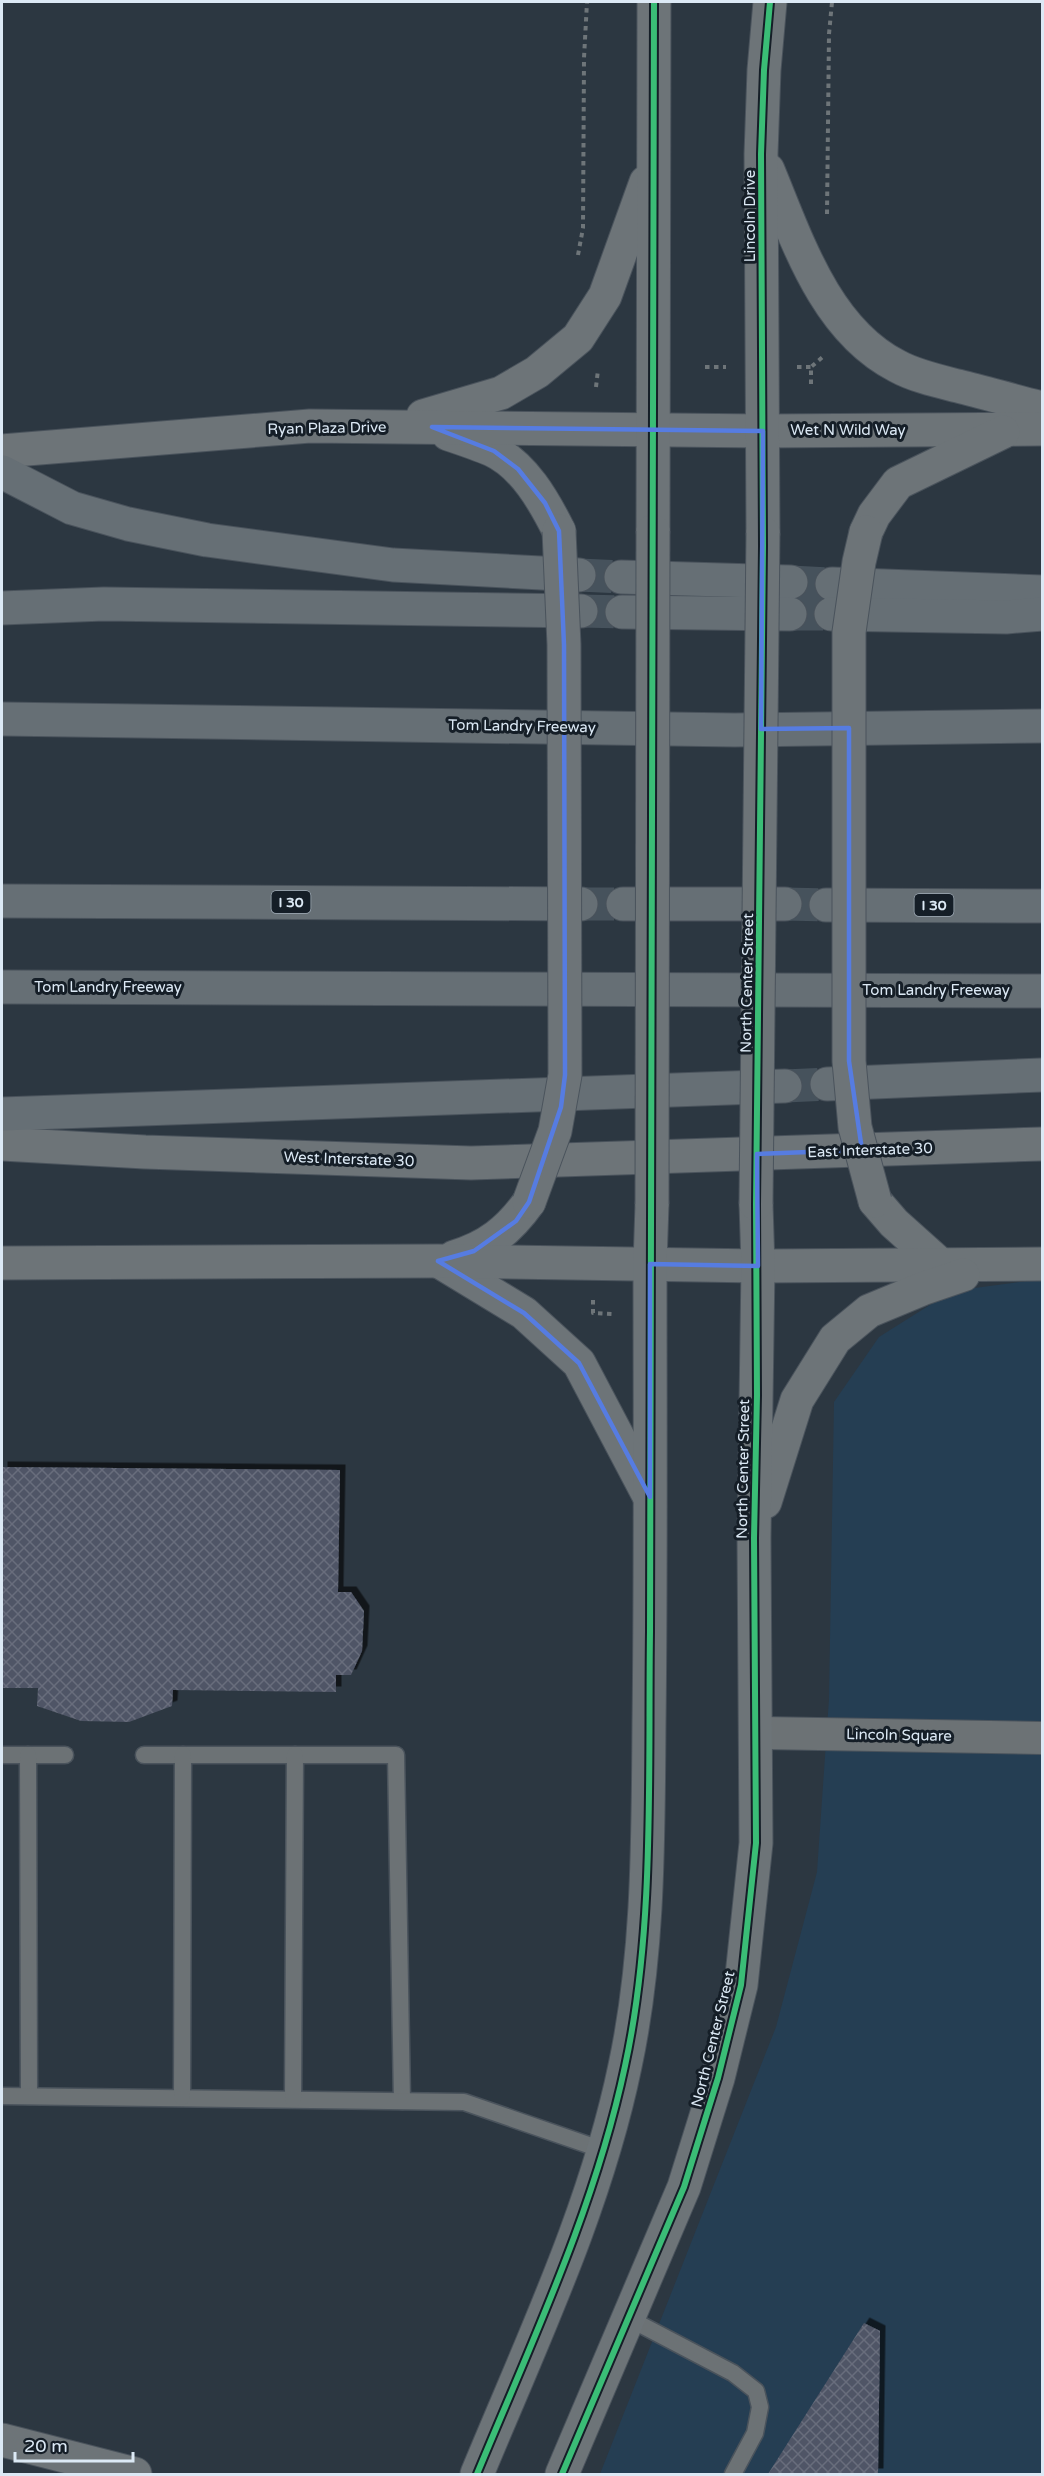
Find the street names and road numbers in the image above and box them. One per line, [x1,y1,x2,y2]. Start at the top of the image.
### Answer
street label: Lincoln Drive [741,170,759,262]
street label: Ryan Plaza Drive [267,418,387,438]
street label: Wet N Wild Way [790,421,906,439]
street label: Tom Landry Freeway [448,716,596,736]
road number: I 30 [272,891,310,913]
road number: I 30 [914,894,954,916]
street label: North Center Street [737,913,757,1053]
street label: Tom Landry Freeway [34,978,182,996]
street label: Tom Landry Freeway [862,981,1010,999]
street label: East Interstate 30 [807,1139,933,1161]
street label: West Interstate 30 [283,1148,415,1170]
street label: North Center Street [733,1399,753,1539]
street label: Lincoln Square [846,1725,952,1745]
street label: North Center Street [687,1969,739,2109]

